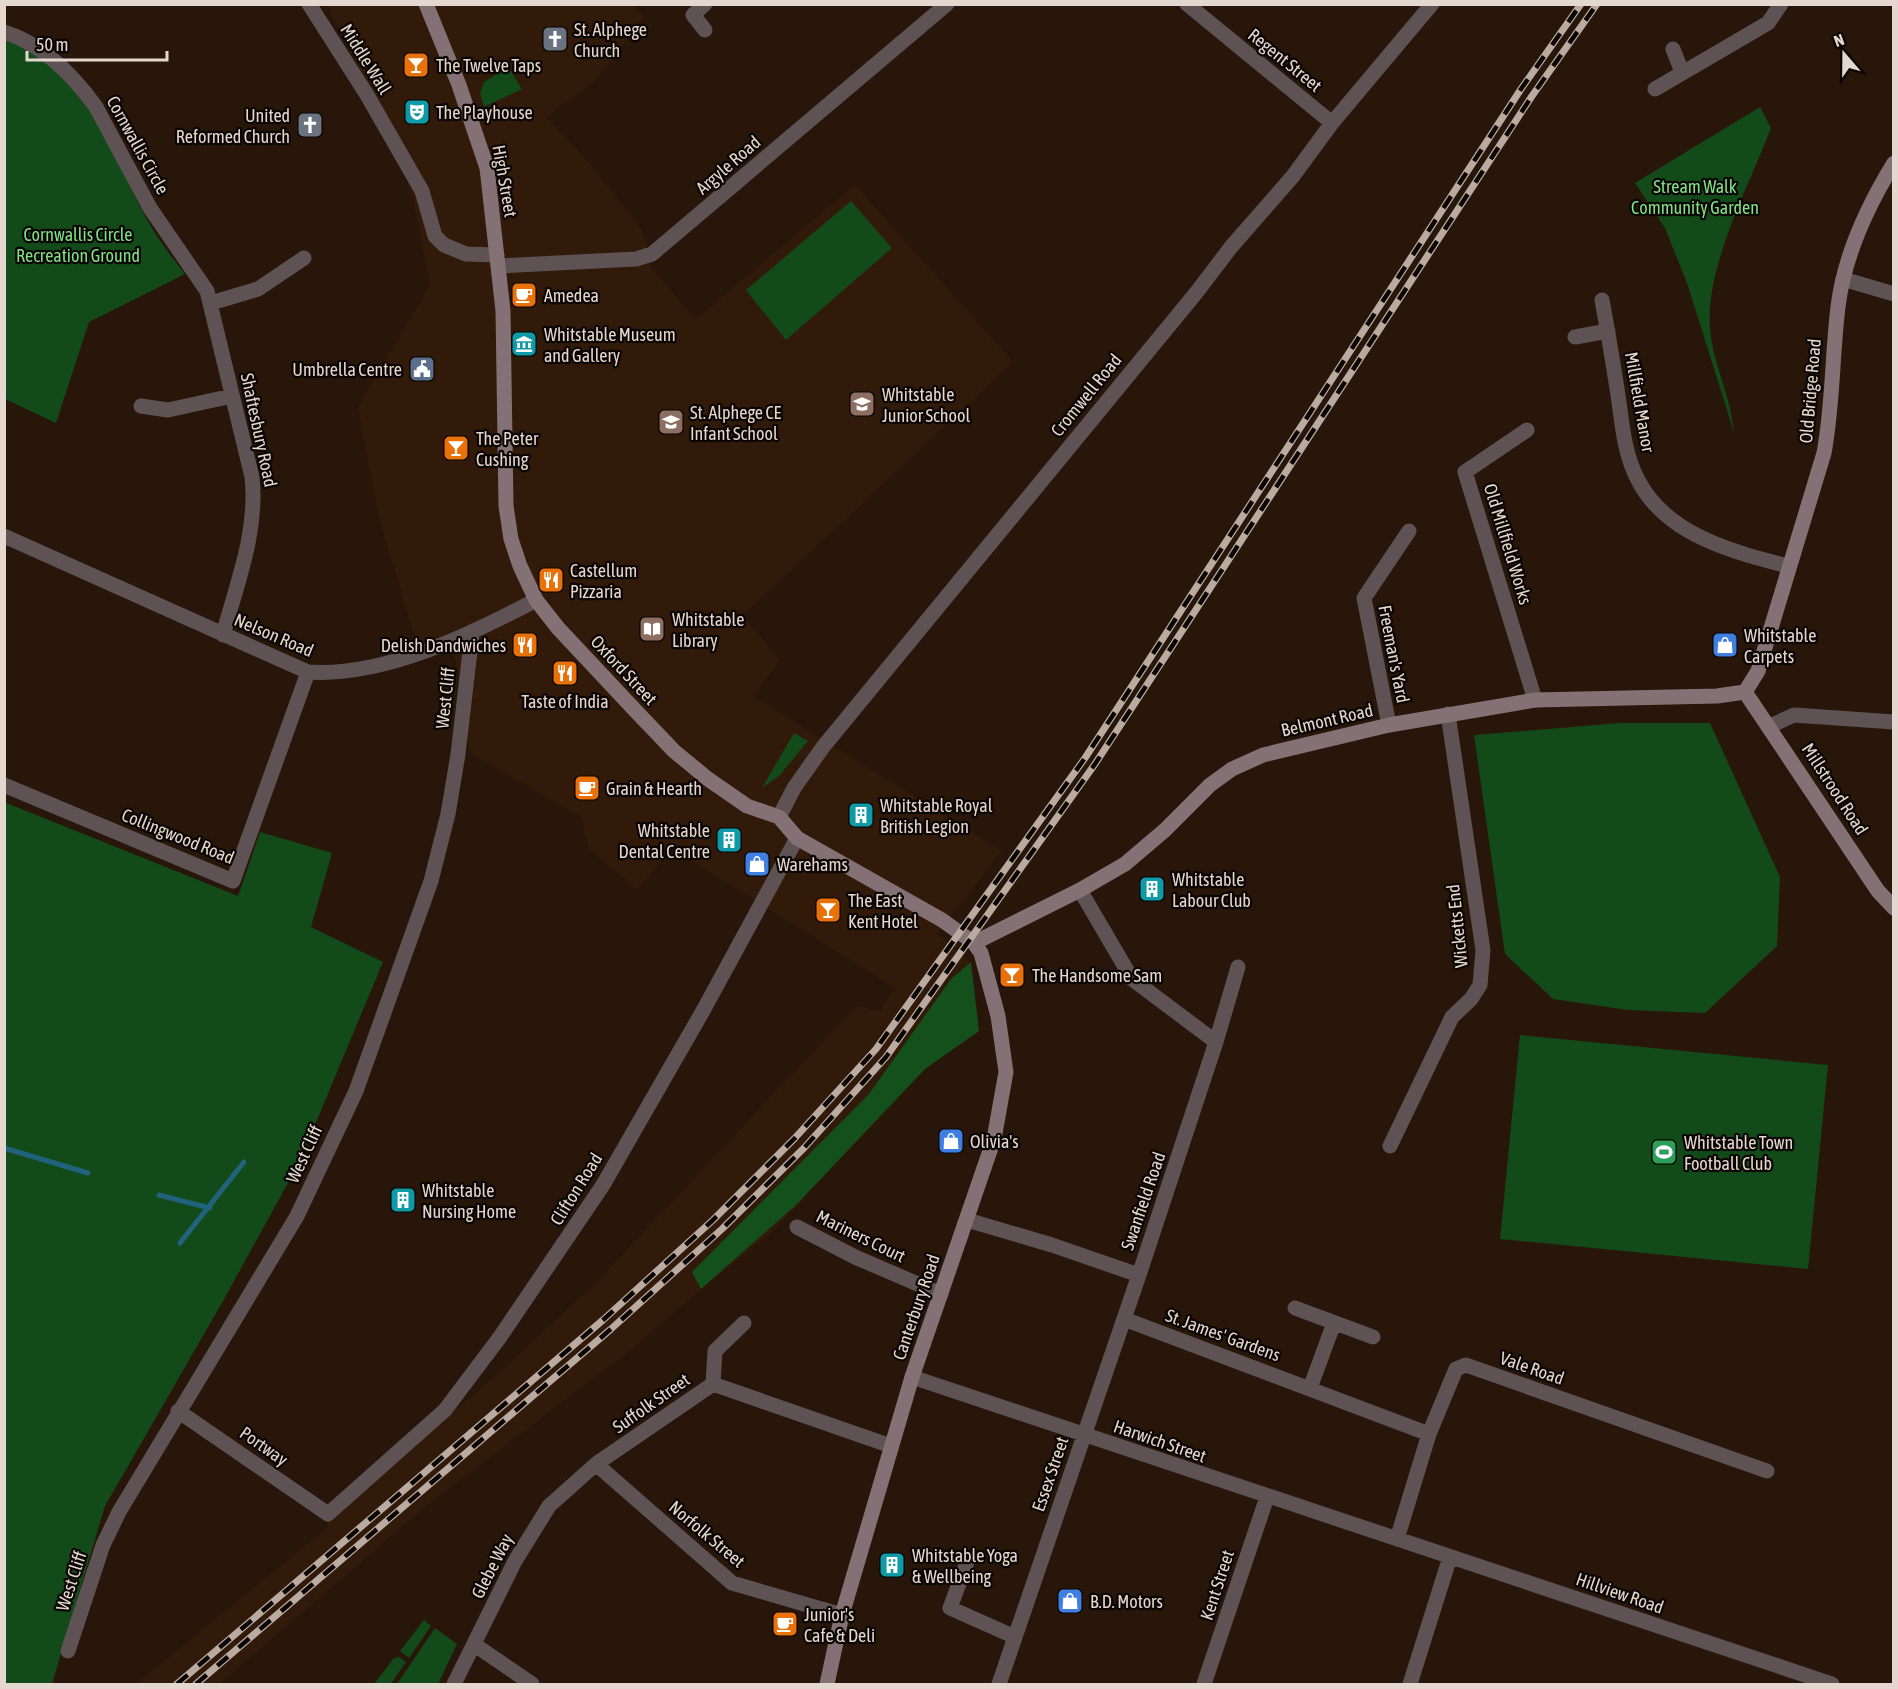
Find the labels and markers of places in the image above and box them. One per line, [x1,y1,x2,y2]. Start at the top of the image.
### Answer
place label: St. Alphege Church [574,19,647,61]
church icon: St. Alphege Church [540,24,570,54]
bar icon: The Twelve Taps [401,50,431,80]
place label: The Twelve Taps [436,55,541,76]
theatre icon: The Playhouse [402,97,432,127]
place label: The Playhouse [436,102,533,123]
place label: United Reformed Church [176,105,290,147]
church icon: United Reformed Church [295,110,325,140]
cafe icon: Amedea [509,280,539,310]
place label: Amedea [544,285,599,306]
place label: Whitstable Museum and Gallery [544,324,676,366]
museum icon: Whitstable Museum and Gallery [509,329,539,359]
public building icon: Umbrella Centre [407,354,437,384]
place label: Umbrella Centre [292,359,402,380]
place label: Whitstable Junior School [882,384,970,426]
school or university icon: Whitstable Junior School [847,389,877,419]
place label: St. Alphege CE Infant School [690,402,782,444]
school or university icon: St. Alphege CE Infant School [656,407,686,437]
place label: The Peter Cushing [476,428,539,470]
bar icon: The Peter Cushing [441,433,471,463]
place label: Castellum Pizzaria [570,560,637,602]
restaurant icon: Castellum Pizzaria [536,565,566,595]
place label: Whitstable Library [672,609,744,651]
library icon: Whitstable Library [637,614,667,644]
place label: Whitstable Carpets [1744,625,1816,667]
restaurant icon: Delish Dandwiches [510,630,540,660]
shop icon: Whitstable Carpets [1710,630,1740,660]
place label: Delish Dandwiches [381,635,506,656]
restaurant icon: Taste of India [550,658,580,688]
place label: Taste of India [521,691,609,712]
cafe icon: Grain & Hearth [572,773,602,803]
place label: Grain & Hearth [606,778,702,799]
place label: Whitstable Royal British Legion [880,795,993,837]
building icon: Whitstable Royal British Legion [846,800,876,830]
place label: Whitstable Dental Centre [619,820,710,862]
building icon: Whitstable Dental Centre [714,825,744,855]
shop icon: Warehams [742,849,772,879]
place label: Warehams [777,854,848,875]
place label: Whitstable Labour Club [1172,869,1251,911]
building icon: Whitstable Labour Club [1137,874,1167,904]
place label: The East Kent Hotel [848,890,918,932]
bar icon: The East Kent Hotel [813,895,843,925]
bar icon: The Handsome Sam [997,960,1027,990]
place label: The Handsome Sam [1032,965,1162,986]
shop icon: Olivia's [936,1126,966,1156]
place label: Olivia's [970,1131,1019,1152]
place label: Whitstable Town Football Club [1684,1132,1793,1174]
sports icon: Whitstable Town Football Club [1649,1137,1679,1167]
place label: Whitstable Nursing Home [422,1180,516,1222]
building icon: Whitstable Nursing Home [388,1185,418,1215]
place label: Whitstable Yoga & Wellbeing [912,1545,1018,1587]
building icon: Whitstable Yoga & Wellbeing [877,1550,907,1580]
shop icon: B.D. Motors [1055,1586,1085,1616]
place label: B.D. Motors [1090,1591,1163,1612]
place label: Junior's Cafe & Deli [804,1604,875,1646]
cafe icon: Junior's Cafe & Deli [770,1609,800,1639]

